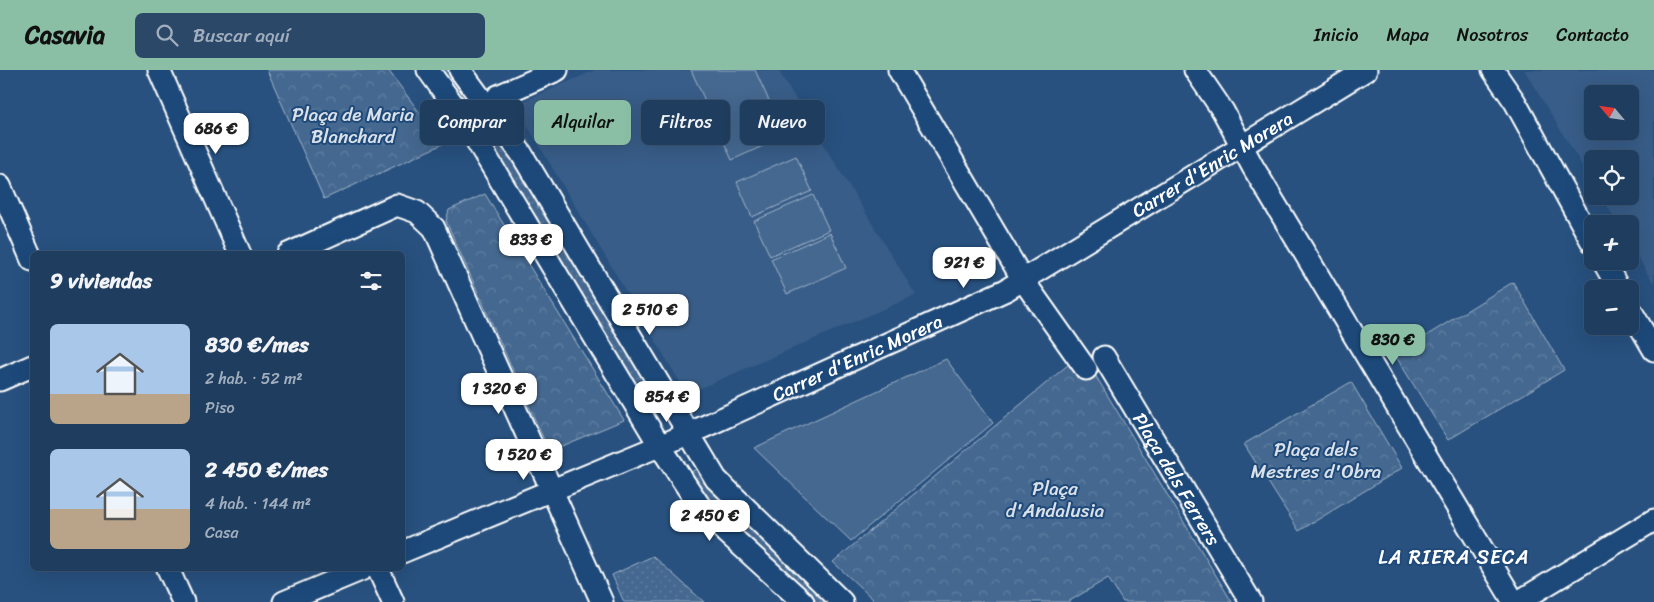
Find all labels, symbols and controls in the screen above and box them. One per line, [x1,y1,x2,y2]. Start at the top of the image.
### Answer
search box [135,13,485,58]
text: Casavia [25,14,105,56]
text: Buscar aquí [193,19,290,52]
text: Inicio [1314,19,1359,51]
text: Mapa [1387,19,1429,51]
text: Nosotros [1457,19,1528,51]
text: Contacto [1556,19,1629,51]
icon: search [153,21,181,49]
north arrow [1584,85,1639,140]
map controls [1584,85,1639,335]
park label: Plaça de Maria Blanchard [292,98,415,153]
chip: Comprar [420,100,524,145]
chip: Alquilar [534,100,631,145]
chip: Filtros [641,100,730,145]
chip: Nuevo [740,100,825,145]
street label: Carrer d'Enric Morera [1125,102,1300,226]
pin: 686 € [181,112,251,155]
text: 686 € [195,114,237,143]
button: locate [1584,150,1639,205]
button: + [1584,215,1639,270]
pin: 833 € [496,224,566,266]
text: 833 € [510,225,552,254]
pin: 921 € [929,246,999,289]
text: 921 € [944,248,984,277]
text: 9 viviendas [50,262,152,300]
icon: filters [357,267,385,295]
button: − [1584,280,1639,335]
pin: 2 510 € [604,294,696,336]
text: 2 510 € [623,295,677,324]
street label: Carrer d'Enric Morera [766,304,948,411]
pin: 830 € [1358,324,1428,366]
text: 830 € [1371,325,1415,354]
text: 830 €/mes [205,326,309,364]
icon: home [90,344,150,404]
text: 2 hab. · 52 m² [205,364,303,393]
pin: 1 320 € [453,372,545,415]
text: 1 320 € [472,374,526,403]
pin: 854 € [632,380,702,423]
text: 854 € [645,382,689,411]
text: Piso [205,393,235,422]
street label: Plaça dels Ferrers [1124,406,1230,552]
park label: Plaça dels Mestres d'Obra [1251,433,1382,488]
pin: 1 520 € [478,438,570,481]
text: 1 520 € [497,440,551,469]
text: 2 450 €/mes [205,451,328,489]
icon: home [90,469,150,529]
park label: Plaça d'Andalusia [1006,472,1105,527]
text: 4 hab. · 144 m² [205,489,311,518]
pin: 2 450 € [664,500,756,542]
text: 2 450 € [681,501,739,530]
text: Casa [205,518,238,547]
district label: LA RIERA SECA [1378,540,1530,575]

